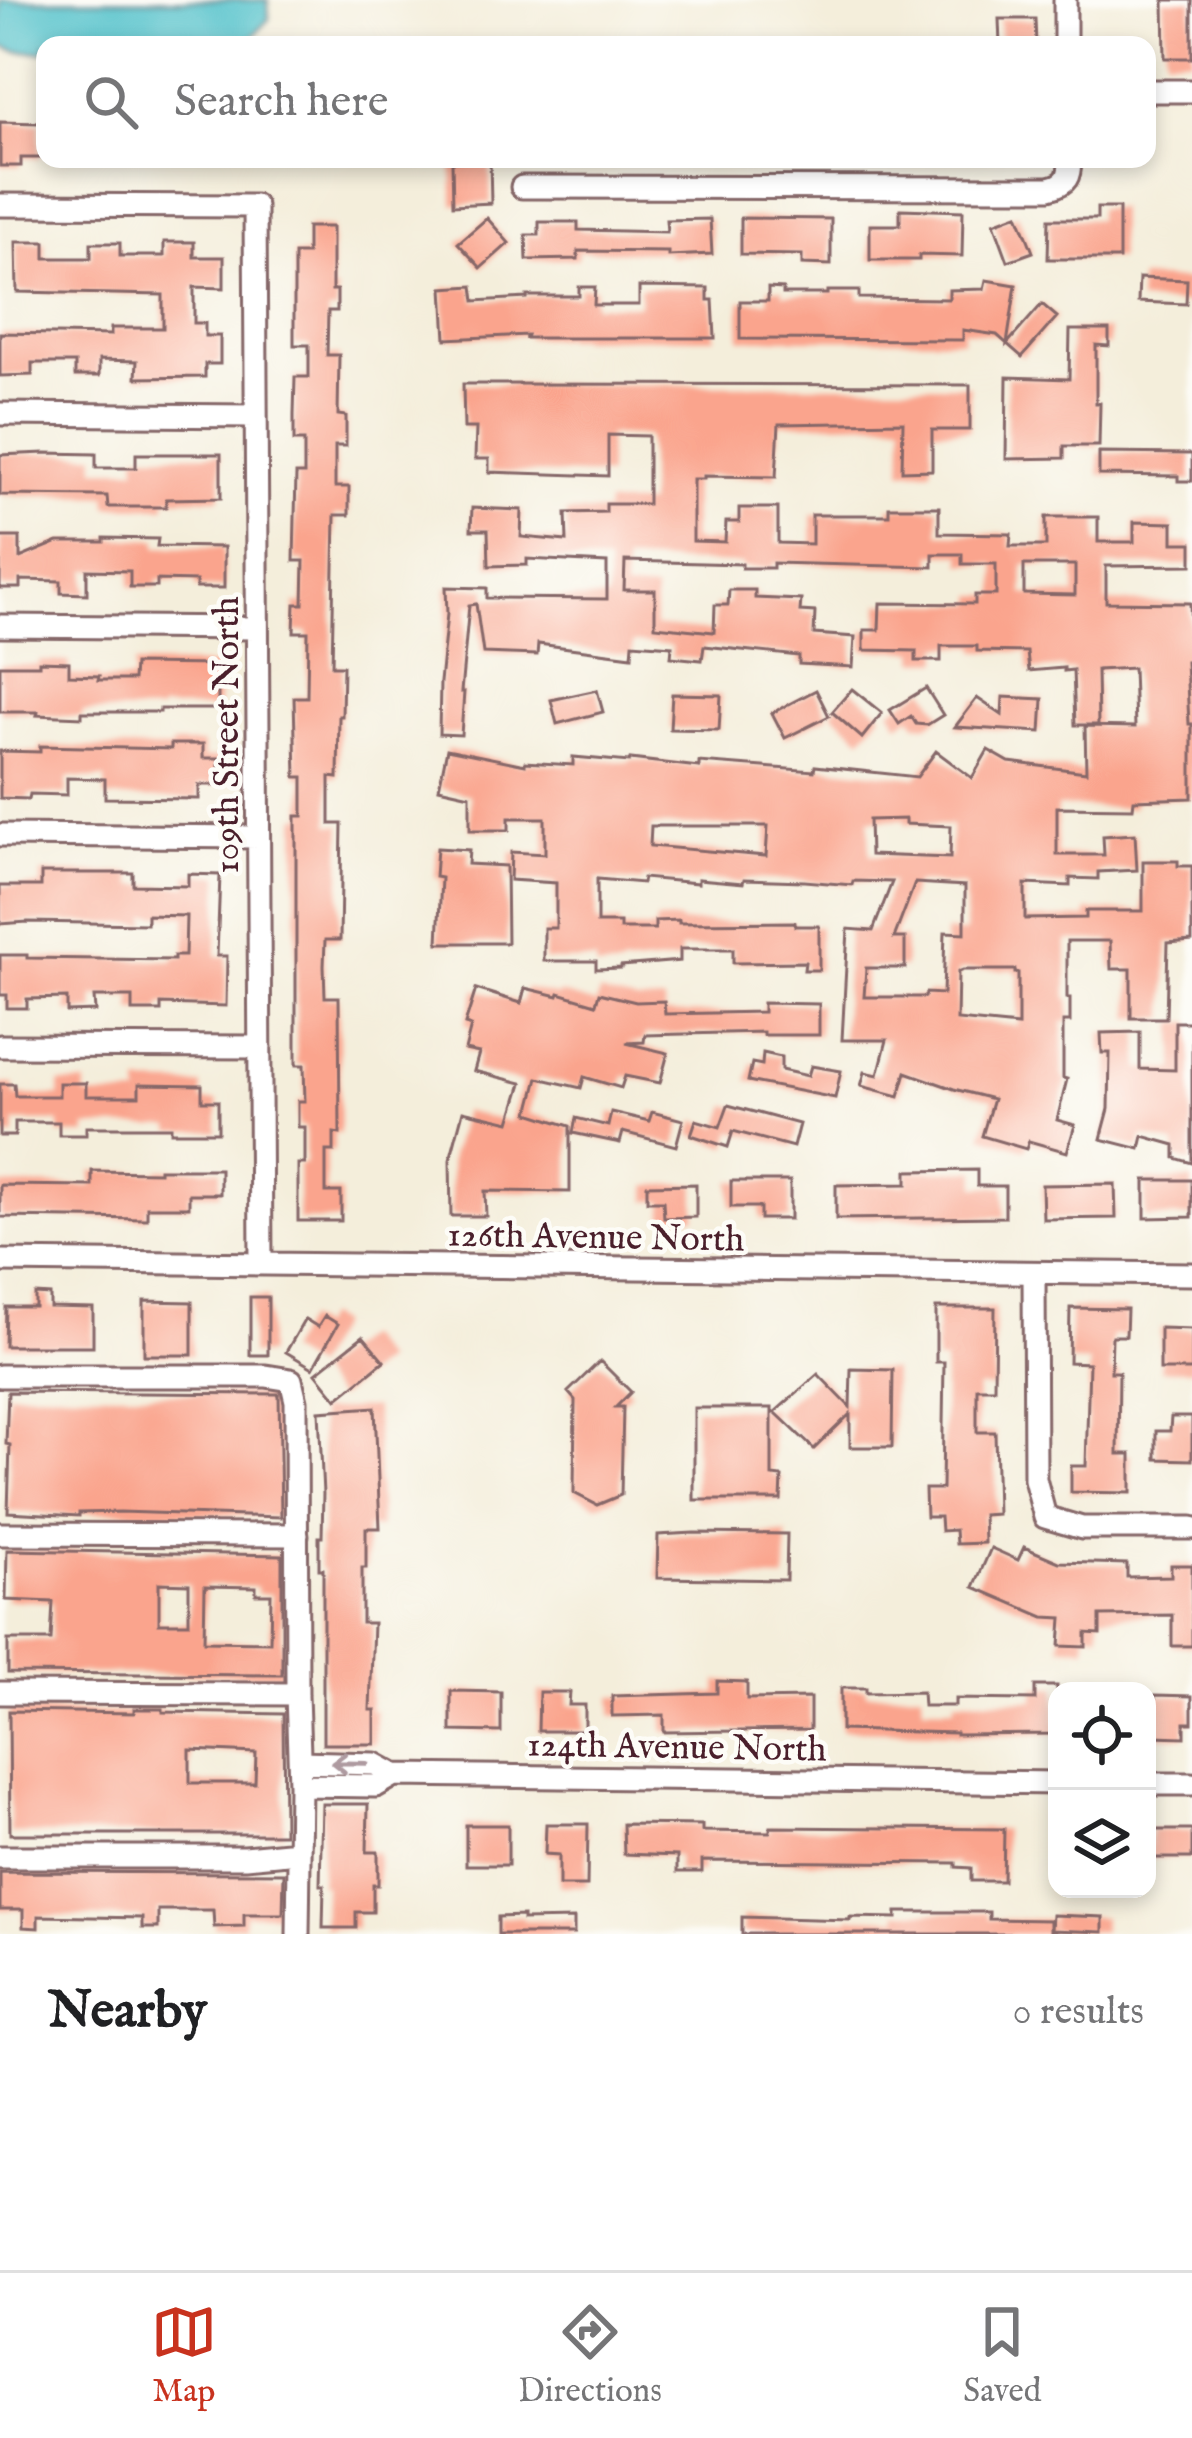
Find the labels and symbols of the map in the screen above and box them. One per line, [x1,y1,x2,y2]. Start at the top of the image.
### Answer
street label: 109th Street North [205,596,251,874]
street label: 126th Avenue North [447,1212,745,1264]
street label: 124th Avenue North [527,1722,827,1774]
one-way arrow [330,1752,369,1775]

